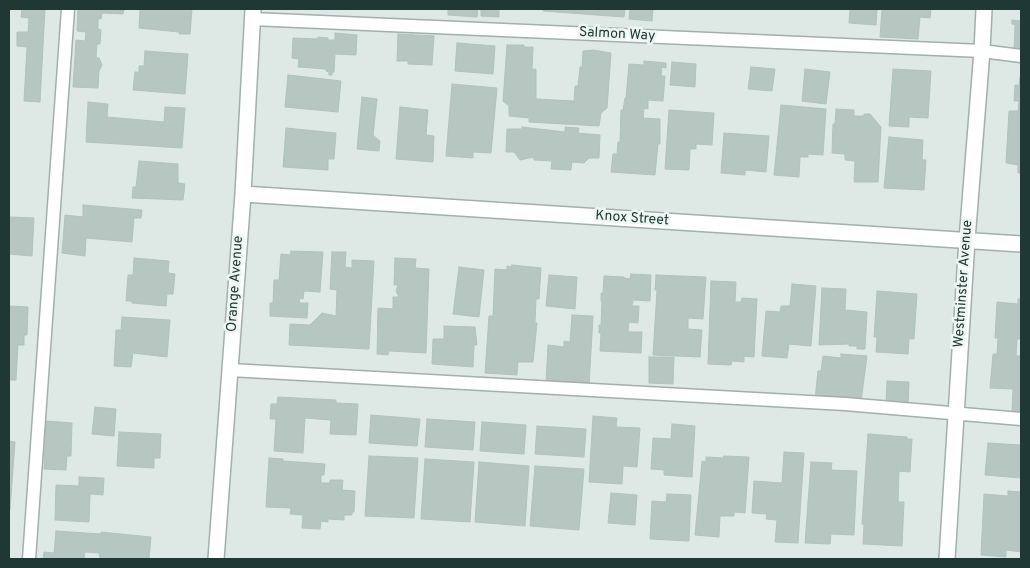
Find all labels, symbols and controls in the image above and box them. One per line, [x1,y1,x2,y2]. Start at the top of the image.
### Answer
street label: Salmon Way [578,25,656,45]
street label: Knox Street [595,208,669,230]
street label: Westminster Avenue [951,220,977,348]
street label: Orange Avenue [224,235,248,333]

